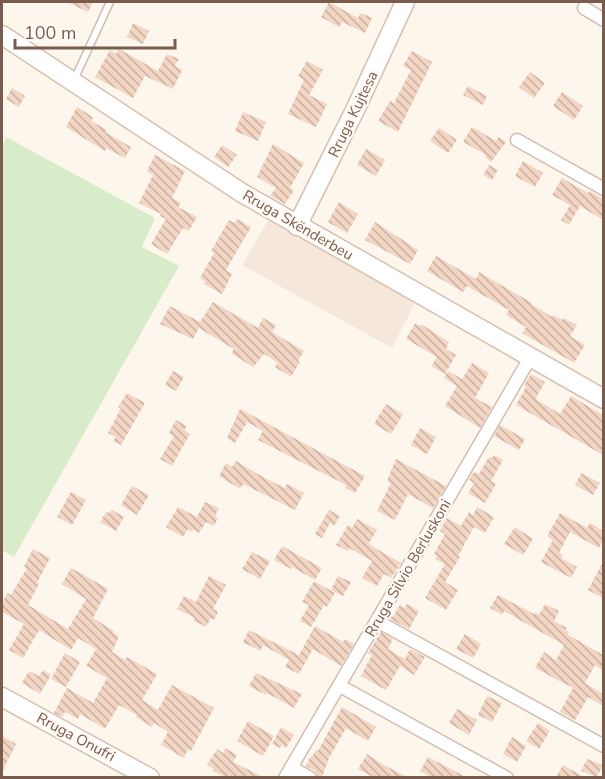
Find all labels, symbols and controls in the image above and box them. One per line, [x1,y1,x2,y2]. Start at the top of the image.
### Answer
scale bar [15,12,176,50]
text: 100 m [24,21,76,45]
street label: Rruga Kujtesa [323,67,383,161]
street label: Rruga Skënderbeu [239,185,357,265]
street label: Rruga Silvio Berluskoni [360,495,456,641]
street label: Rruga Onufri [33,708,119,766]

